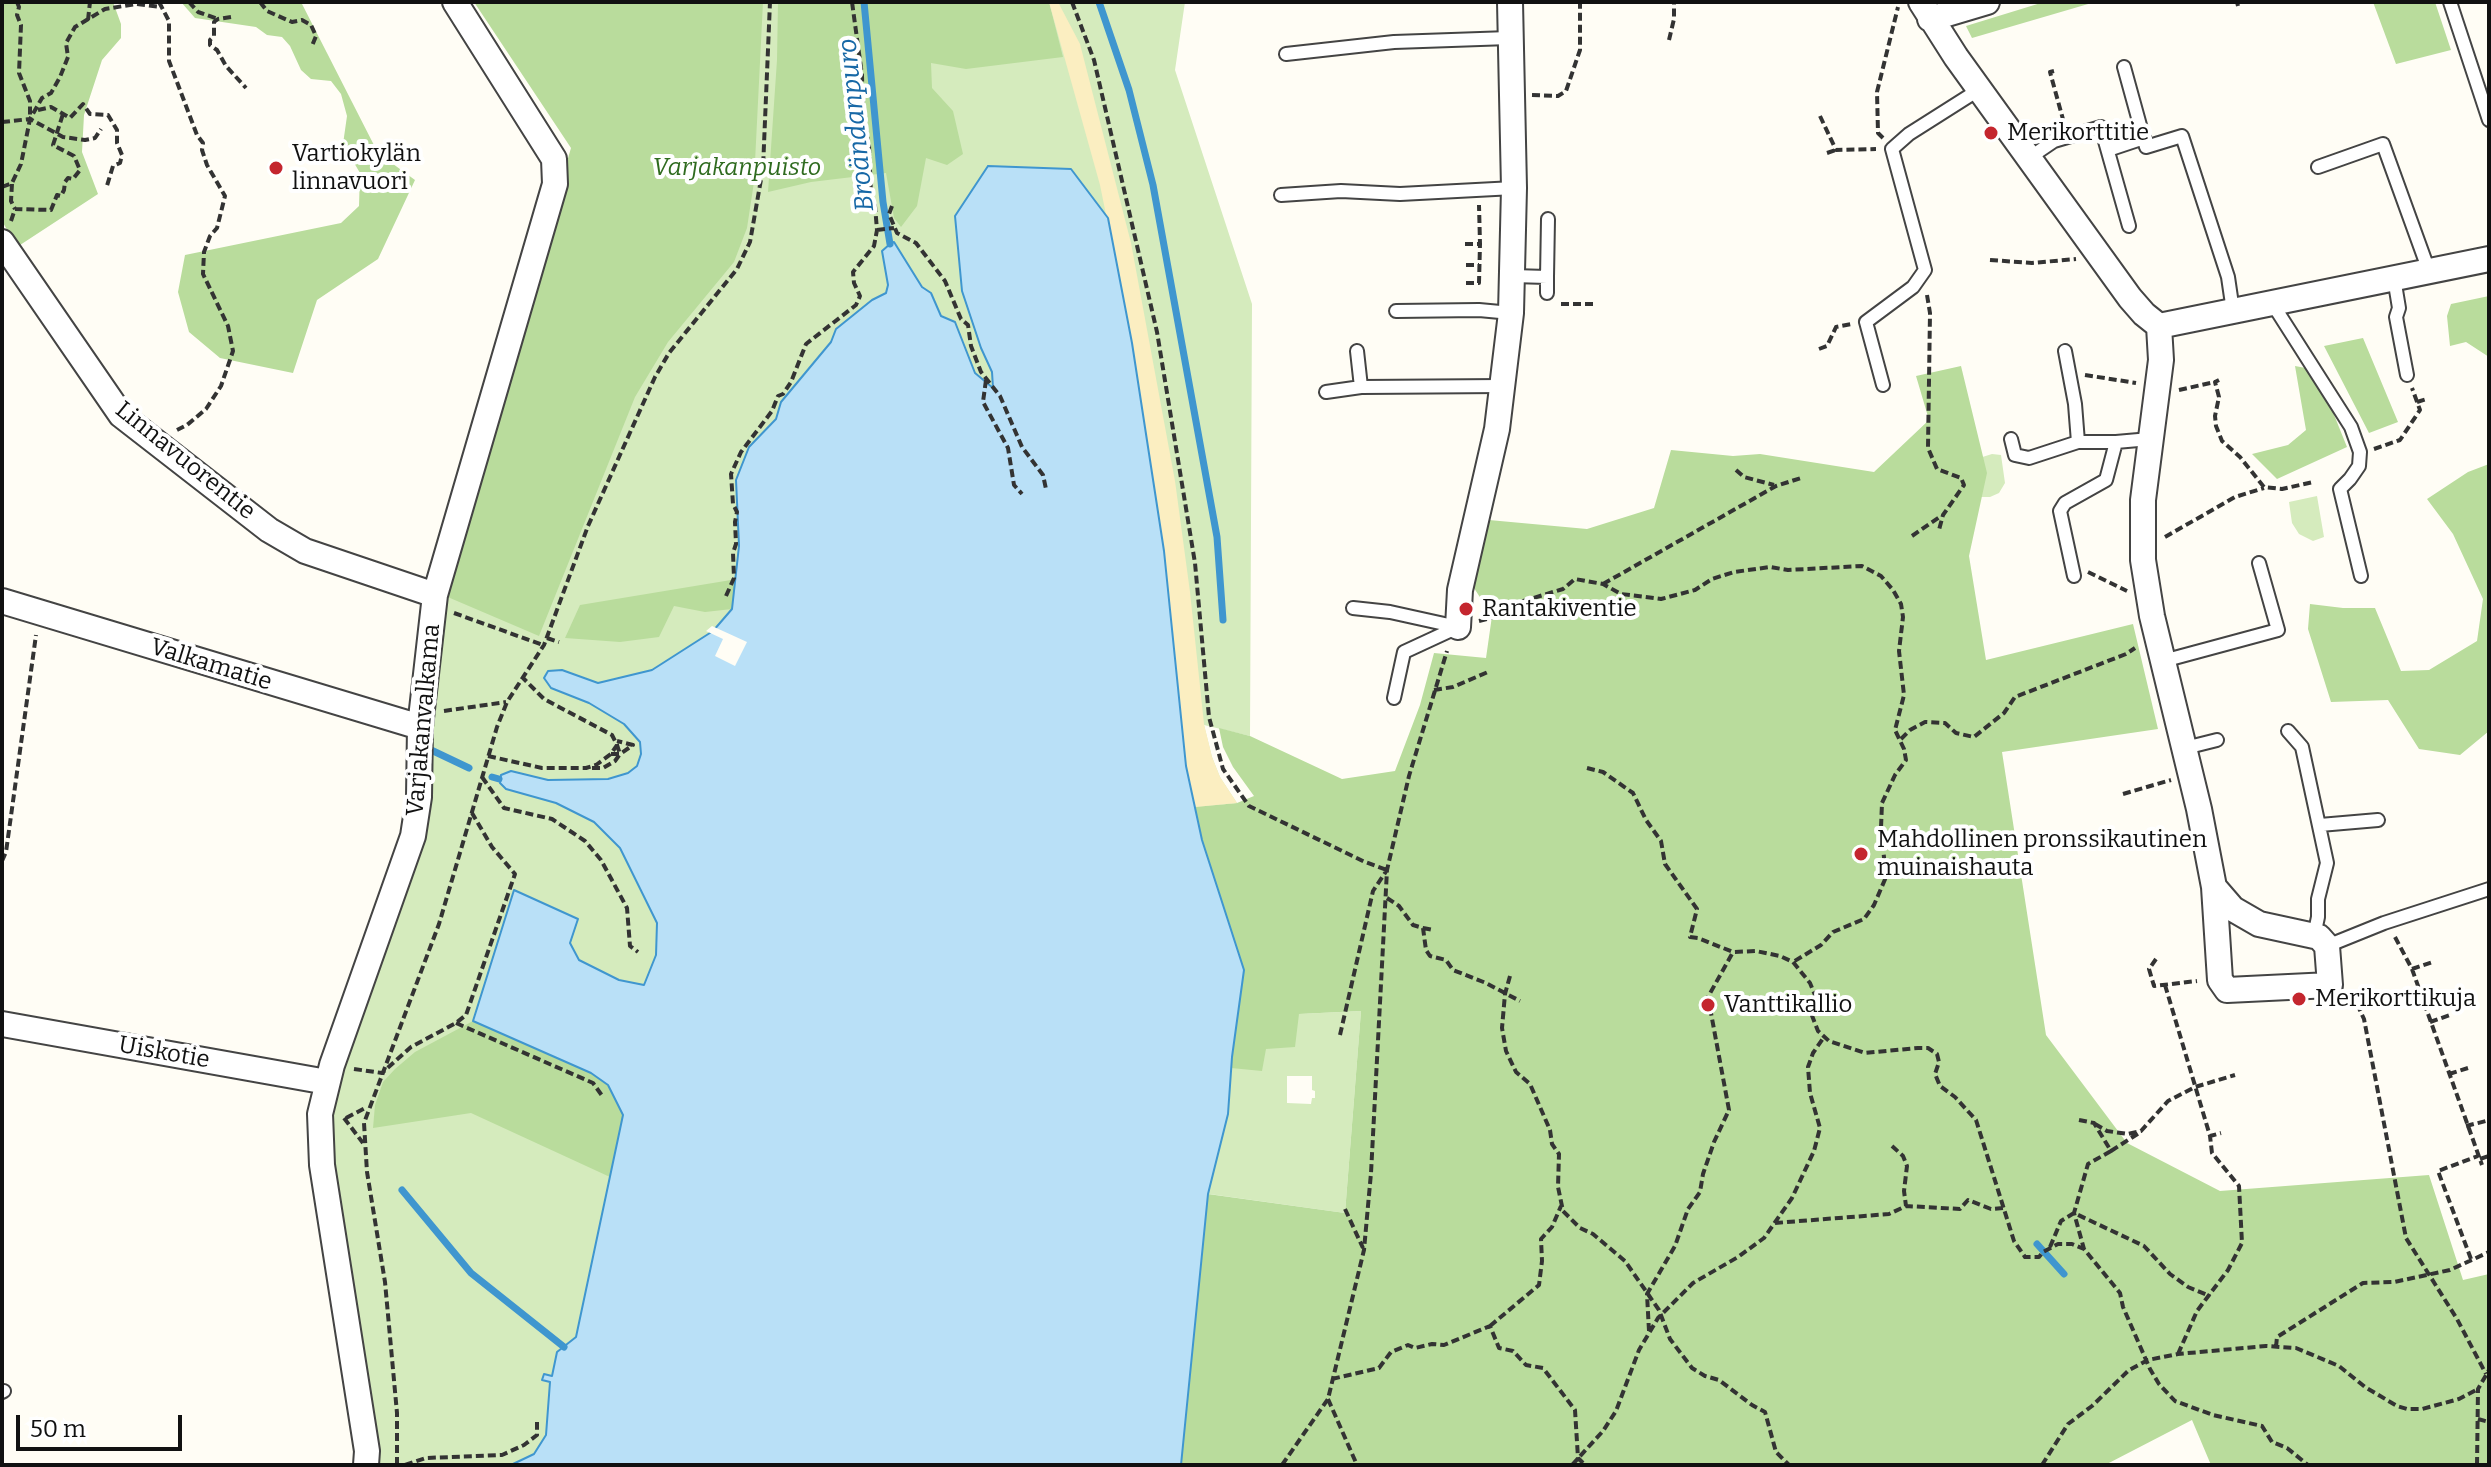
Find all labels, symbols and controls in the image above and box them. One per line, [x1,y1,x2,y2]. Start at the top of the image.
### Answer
water label: Broändanpuro [832,37,882,213]
place label: Merikorttitie [2007,119,2149,147]
marker: Merikorttitie [1982,124,2000,142]
place label: Vartiokylän linnavuori [292,140,421,196]
park label: Varjakanpuisto [653,154,821,182]
marker: Vartiokylän linnavuori [267,159,285,177]
street label: Linnavuorentie [109,396,261,526]
place label: Rantakiventie [1482,595,1637,623]
marker: Rantakiventie [1457,600,1475,618]
street label: Varjakanvalkama [401,623,447,817]
street label: Valkamatie [147,633,275,697]
place label: Mahdollinen pronssikautinen muinaishauta [1877,826,2207,882]
marker: Mahdollinen pronssikautinen muinaishauta [1852,845,1870,863]
place label: Merikorttikuja [2315,985,2476,1013]
marker: Merikorttikuja [2290,990,2308,1008]
place label: Vanttikallio [1724,991,1852,1019]
marker: Vanttikallio [1699,996,1717,1014]
street label: Uiskotie [116,1031,212,1075]
scale bar [20,1399,186,1449]
text: 50 m [30,1415,86,1443]

